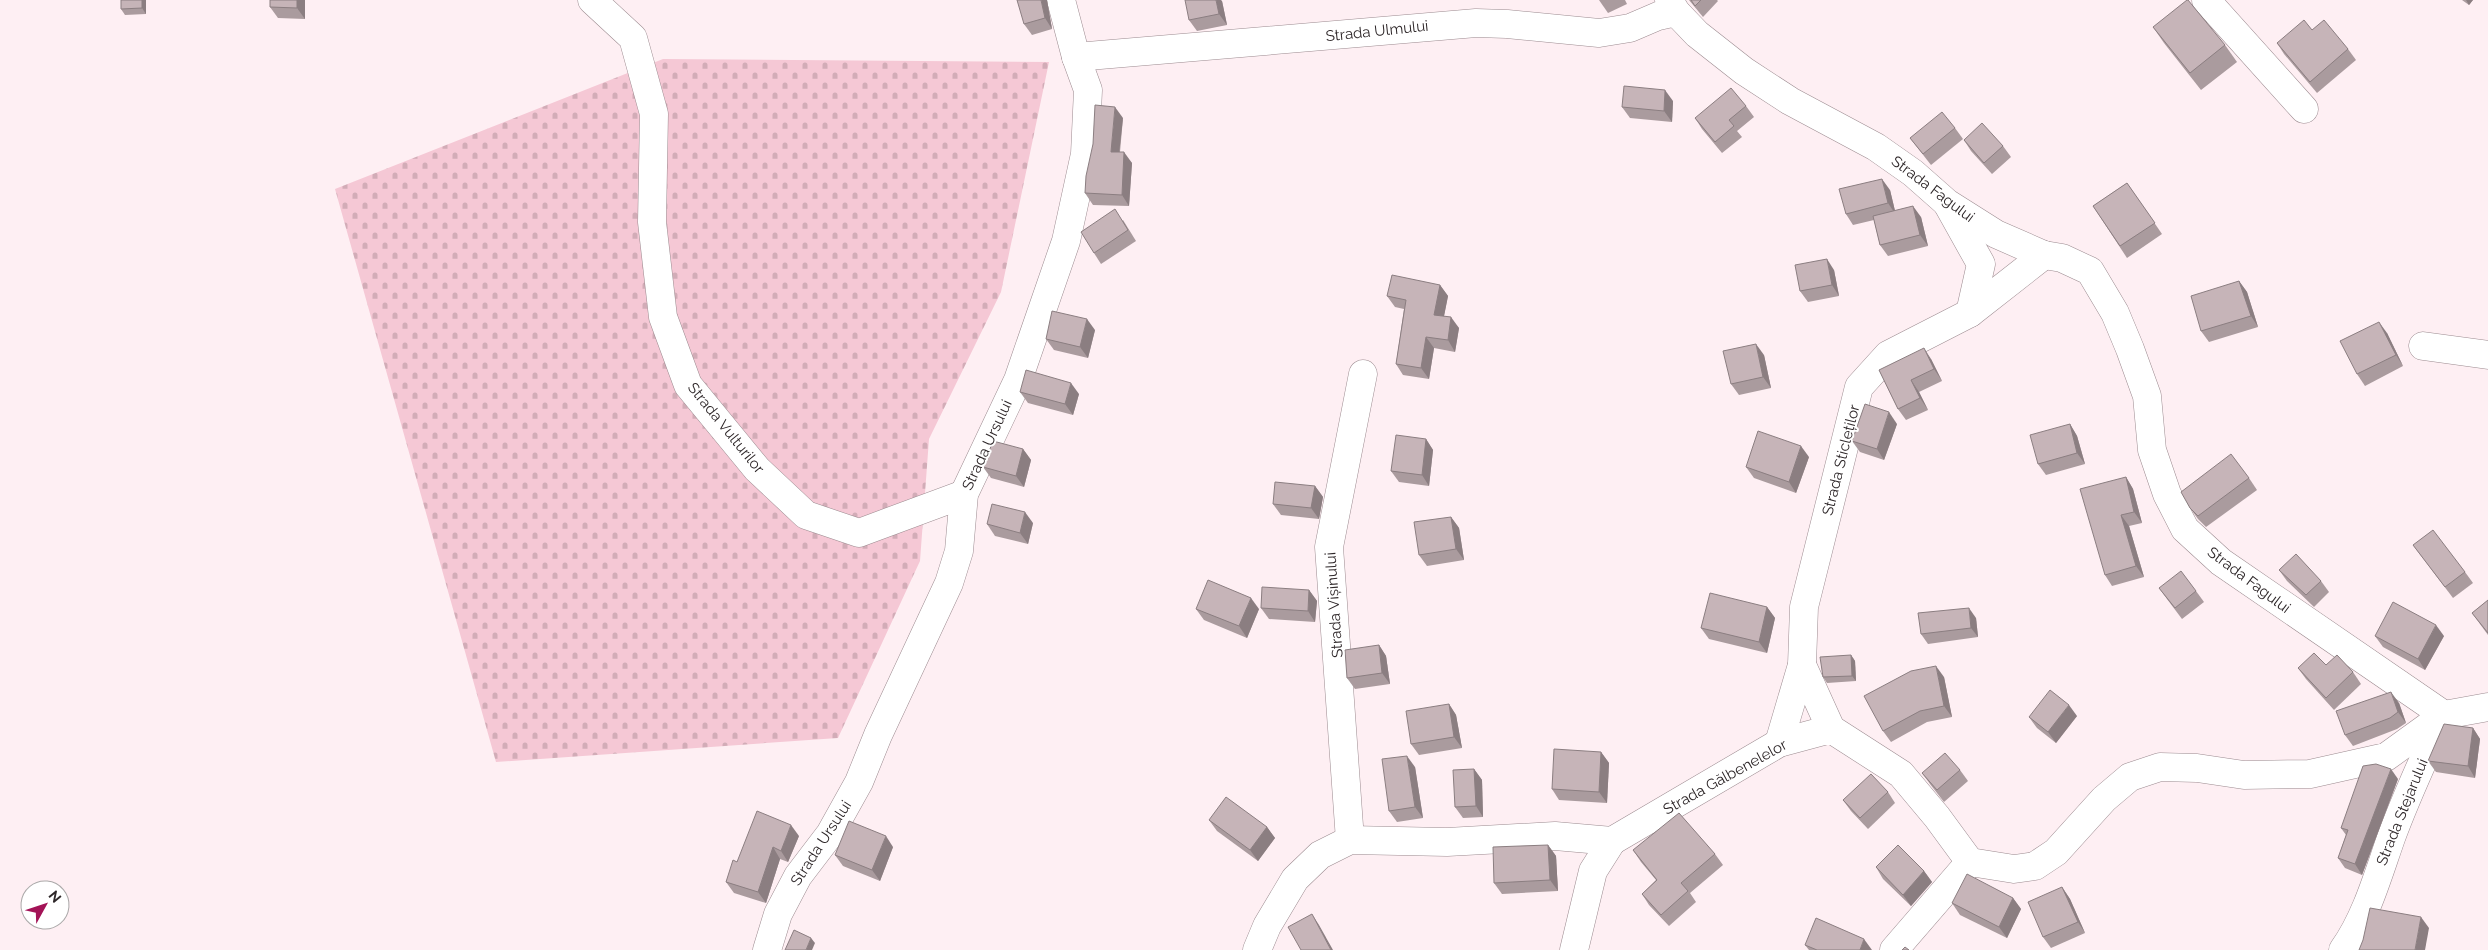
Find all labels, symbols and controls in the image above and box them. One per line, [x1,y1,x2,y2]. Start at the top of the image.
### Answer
street label: Strada Ulmului [1325,17,1429,45]
street label: Strada Fagului [1888,152,1978,226]
street label: Strada Vulturilor [684,379,769,478]
street label: Strada Ursului [958,397,1016,493]
street label: Strada Sticleților [1819,402,1864,517]
street label: Strada Fagului [2204,543,2294,617]
street label: Strada Vișinului [1321,551,1347,659]
street label: Strada Gălbenelelor [1660,735,1791,818]
street label: Strada Stejarului [2372,756,2432,868]
street label: Strada Ursului [787,797,855,889]
north arrow [20,880,70,930]
text: N [45,887,65,906]

